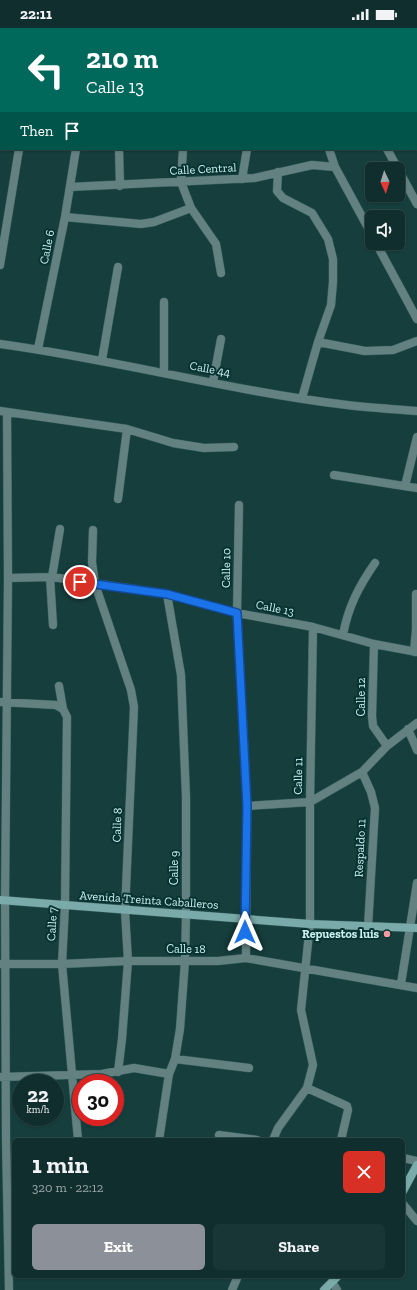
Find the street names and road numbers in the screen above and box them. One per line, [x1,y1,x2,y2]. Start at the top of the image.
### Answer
street label: Calle Central [169,160,237,178]
street label: Calle 6 [37,229,57,265]
street label: Calle 44 [188,359,232,380]
street label: Calle 10 [219,548,233,588]
street label: Calle 13 [255,597,295,619]
street label: Calle 12 [354,677,368,717]
street label: Calle 11 [291,757,305,795]
street label: Calle 8 [109,807,125,843]
street label: Respaldo 11 [351,818,369,878]
street label: Calle 9 [167,851,181,885]
street label: Avenida Treinta Caballeros [79,888,219,912]
street label: Calle 7 [44,906,60,941]
street label: Calle 18 [166,942,206,956]

